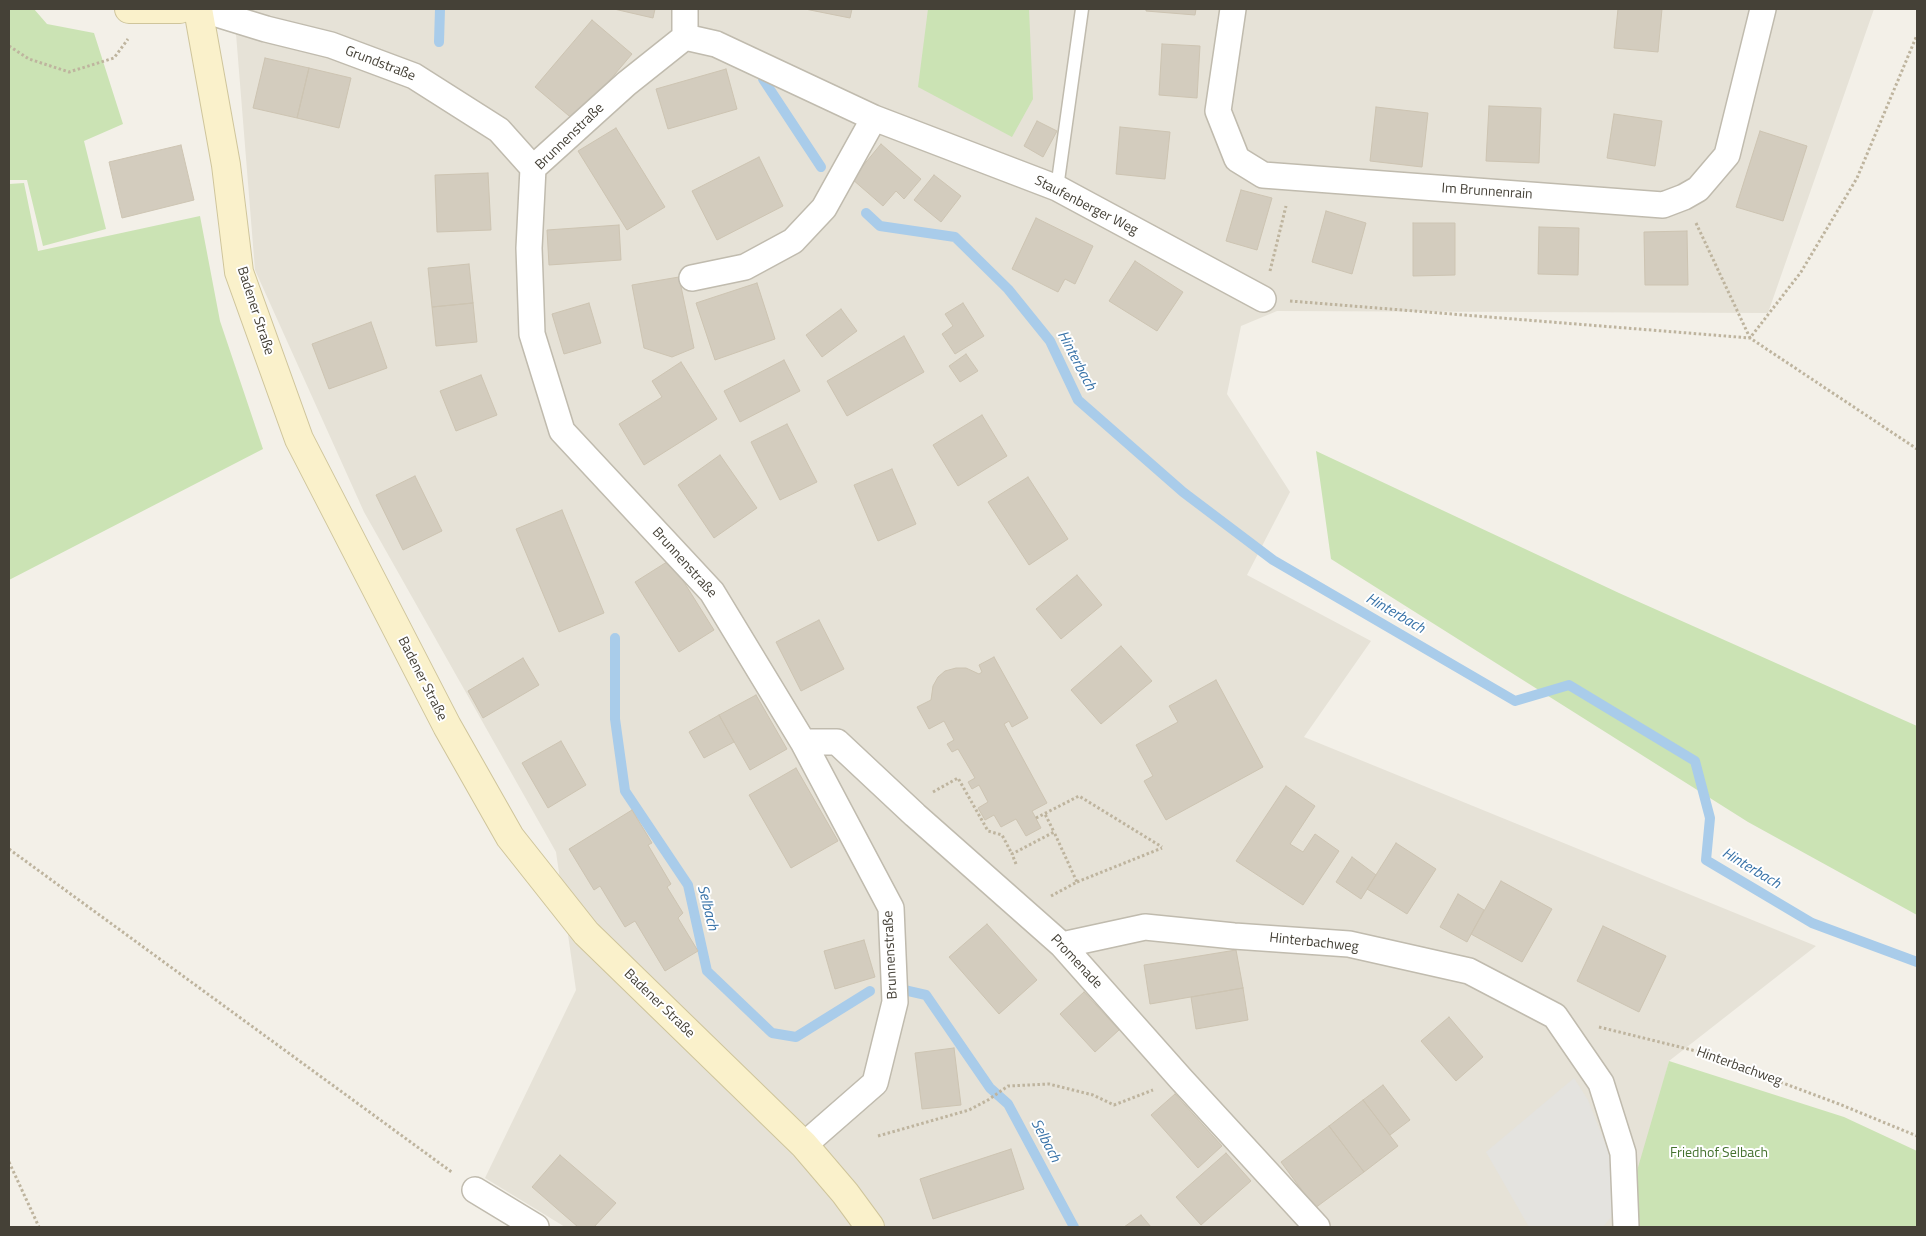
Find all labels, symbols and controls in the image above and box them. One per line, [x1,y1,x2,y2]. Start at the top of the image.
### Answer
street label: Grundstraße [342,43,418,85]
street label: Brunnenstraße [532,100,608,174]
street label: Staufenberger Weg [1032,173,1140,239]
street label: Im Brunnenrain [1441,180,1533,204]
street label: Badener Straße [233,265,277,357]
water label: Hinterbach [1053,328,1099,394]
street label: Brunnenstraße [648,524,720,602]
water label: Hinterbach [1362,590,1428,638]
street label: Badener Straße [394,634,450,724]
water label: Hinterbach [1719,845,1783,893]
water label: Selbach [693,883,721,933]
street label: Brunnenstraße [880,910,902,1000]
street label: Hinterbachweg [1269,930,1359,956]
street label: Promenade [1047,931,1105,993]
street label: Badener Straße [620,966,698,1042]
street label: Hinterbachweg [1694,1044,1784,1090]
water label: Selbach [1026,1116,1064,1166]
park label: Friedhof Selbach [1670,1146,1768,1162]

